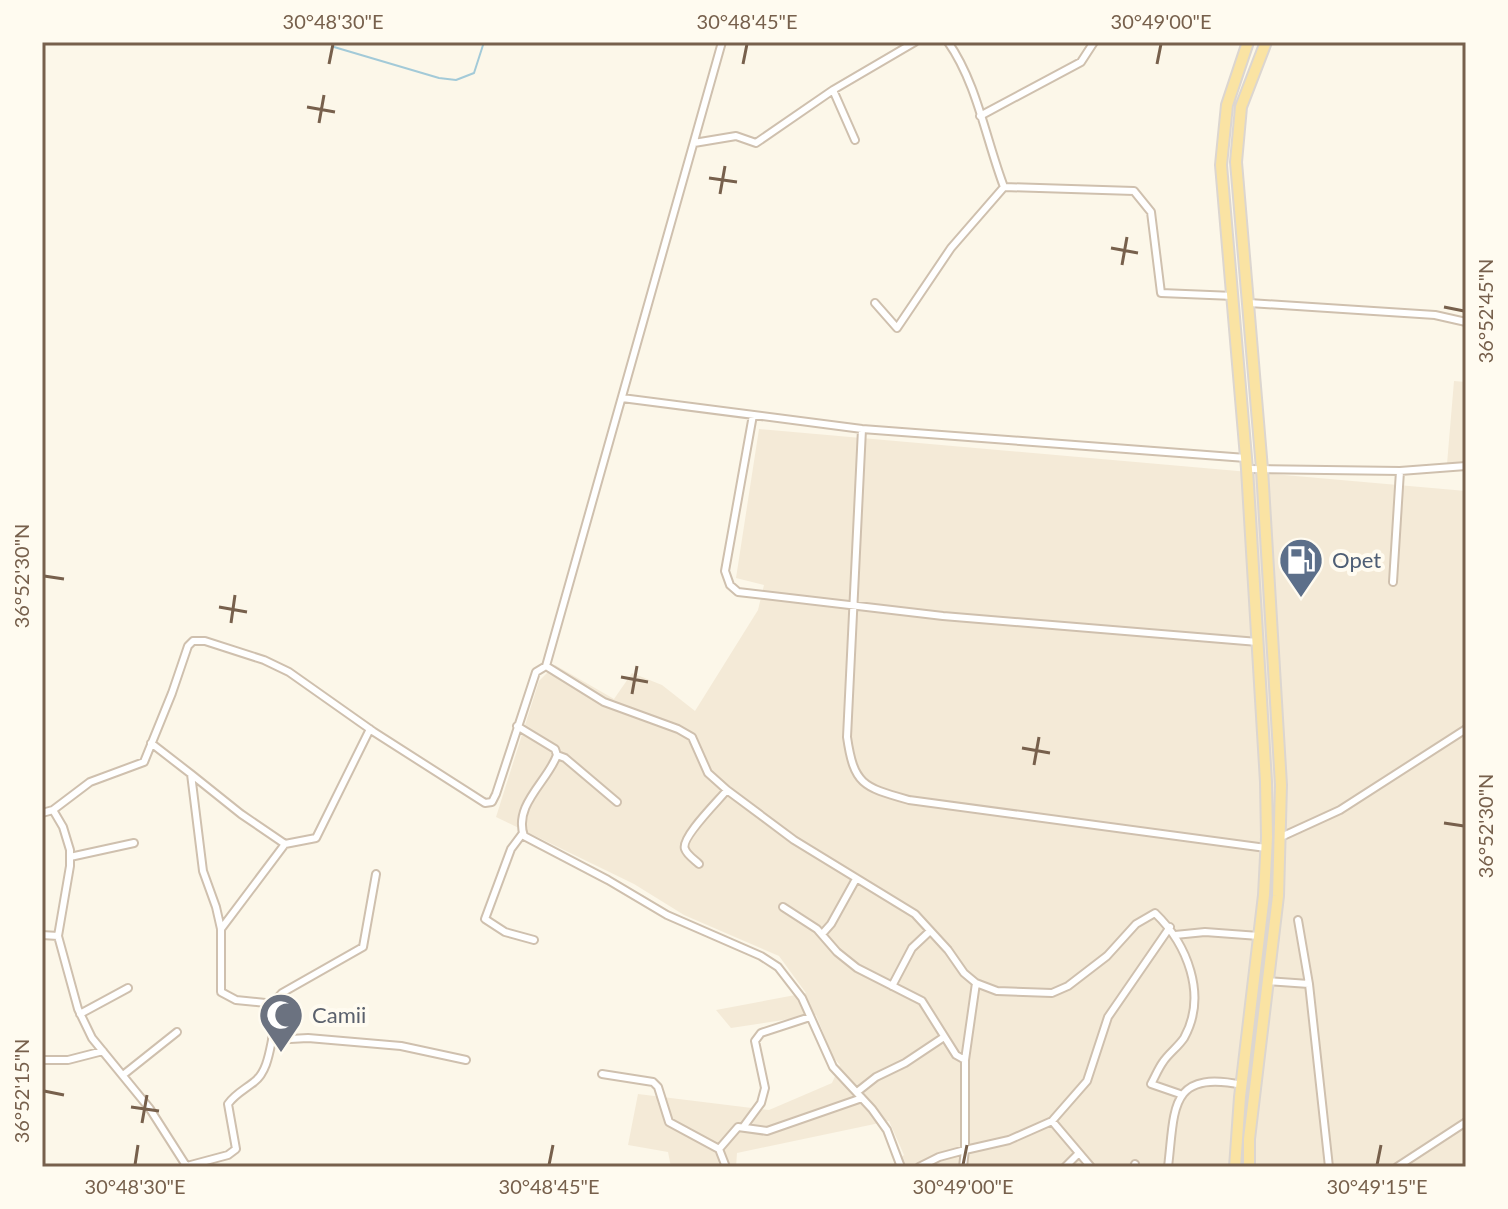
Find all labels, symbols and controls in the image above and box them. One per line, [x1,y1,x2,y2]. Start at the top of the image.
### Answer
text: 30°48'30"E [283,9,383,33]
text: 30°48'45"E [697,9,797,33]
text: 30°49'00"E [1111,9,1211,33]
text: 36°52'45"N [1473,259,1497,363]
text: 36°52'30"N [9,524,33,628]
fuel station icon: Opet [1277,536,1325,599]
place label: Opet [1332,546,1381,573]
text: 36°52'30"N [1473,774,1497,878]
mosque icon: Camii [257,991,305,1054]
place label: Camii [312,1001,366,1028]
text: 36°52'15"N [9,1039,33,1143]
text: 30°48'30"E [85,1174,185,1198]
text: 30°48'45"E [499,1174,599,1198]
text: 30°49'00"E [913,1174,1013,1198]
text: 30°49'15"E [1327,1174,1427,1198]

